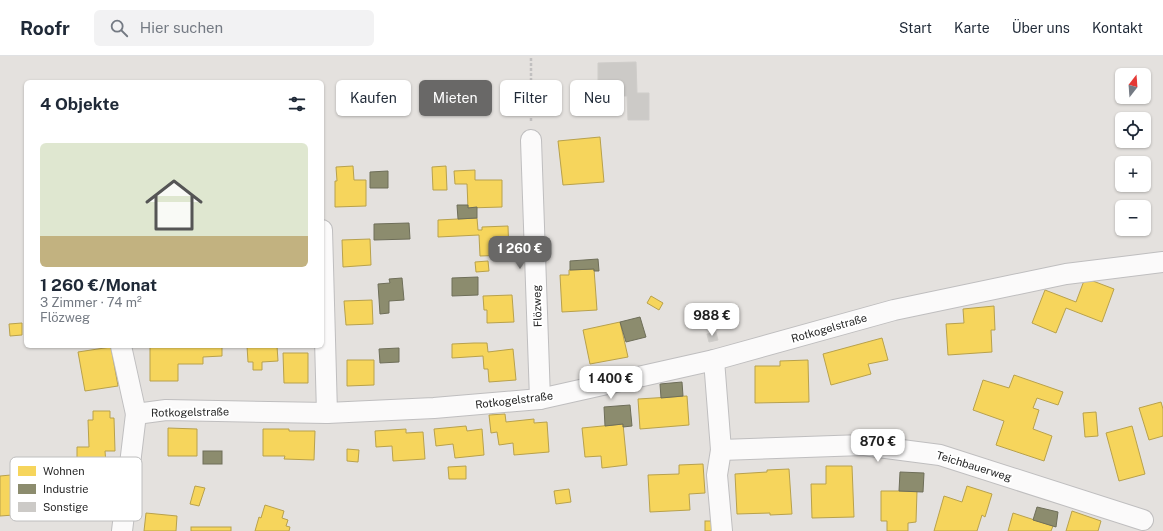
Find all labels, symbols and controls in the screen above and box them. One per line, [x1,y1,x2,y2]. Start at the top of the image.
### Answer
search box [94,10,374,46]
text: Roofr [20,17,70,39]
icon: search [108,17,130,39]
text: Hier suchen [140,19,223,36]
text: Start [899,20,932,36]
text: Karte [954,20,990,36]
text: Über uns [1012,20,1070,36]
text: Kontakt [1092,20,1143,36]
north arrow [1115,68,1151,104]
map controls [1115,68,1151,236]
chip: Kaufen [336,80,411,116]
chip: Mieten [419,80,492,116]
chip: Filter [500,80,562,116]
chip: Neu [570,80,624,116]
icon: filters [286,93,308,115]
text: 4 Objekte [40,94,119,114]
button: locate [1115,112,1151,148]
button: + [1115,156,1151,192]
icon: home [138,169,210,241]
button: − [1115,200,1151,236]
pin: 1 260 € [483,236,557,270]
text: 1 260 € [497,241,543,256]
text: 1 260 €/Monat [40,275,157,295]
street label: Flözweg [530,284,544,327]
text: 3 Zimmer · 74 m² [40,295,142,310]
pin: 988 € [684,303,740,337]
text: 988 € [693,308,731,323]
text: Flözweg [40,310,90,325]
street label: Rotkogelstraße [790,311,868,345]
pin: 1 400 € [574,366,648,400]
text: 1 400 € [588,371,634,386]
street label: Rotkogelstraße [474,389,554,411]
street label: Rotkogelstraße [151,405,229,419]
pin: 870 € [850,429,906,463]
text: 870 € [860,434,896,449]
street label: Teichbauerweg [935,449,1013,483]
legend [10,457,142,521]
text: Wohnen [43,465,84,477]
text: Industrie [43,483,88,495]
text: Sonstige [43,501,88,513]

